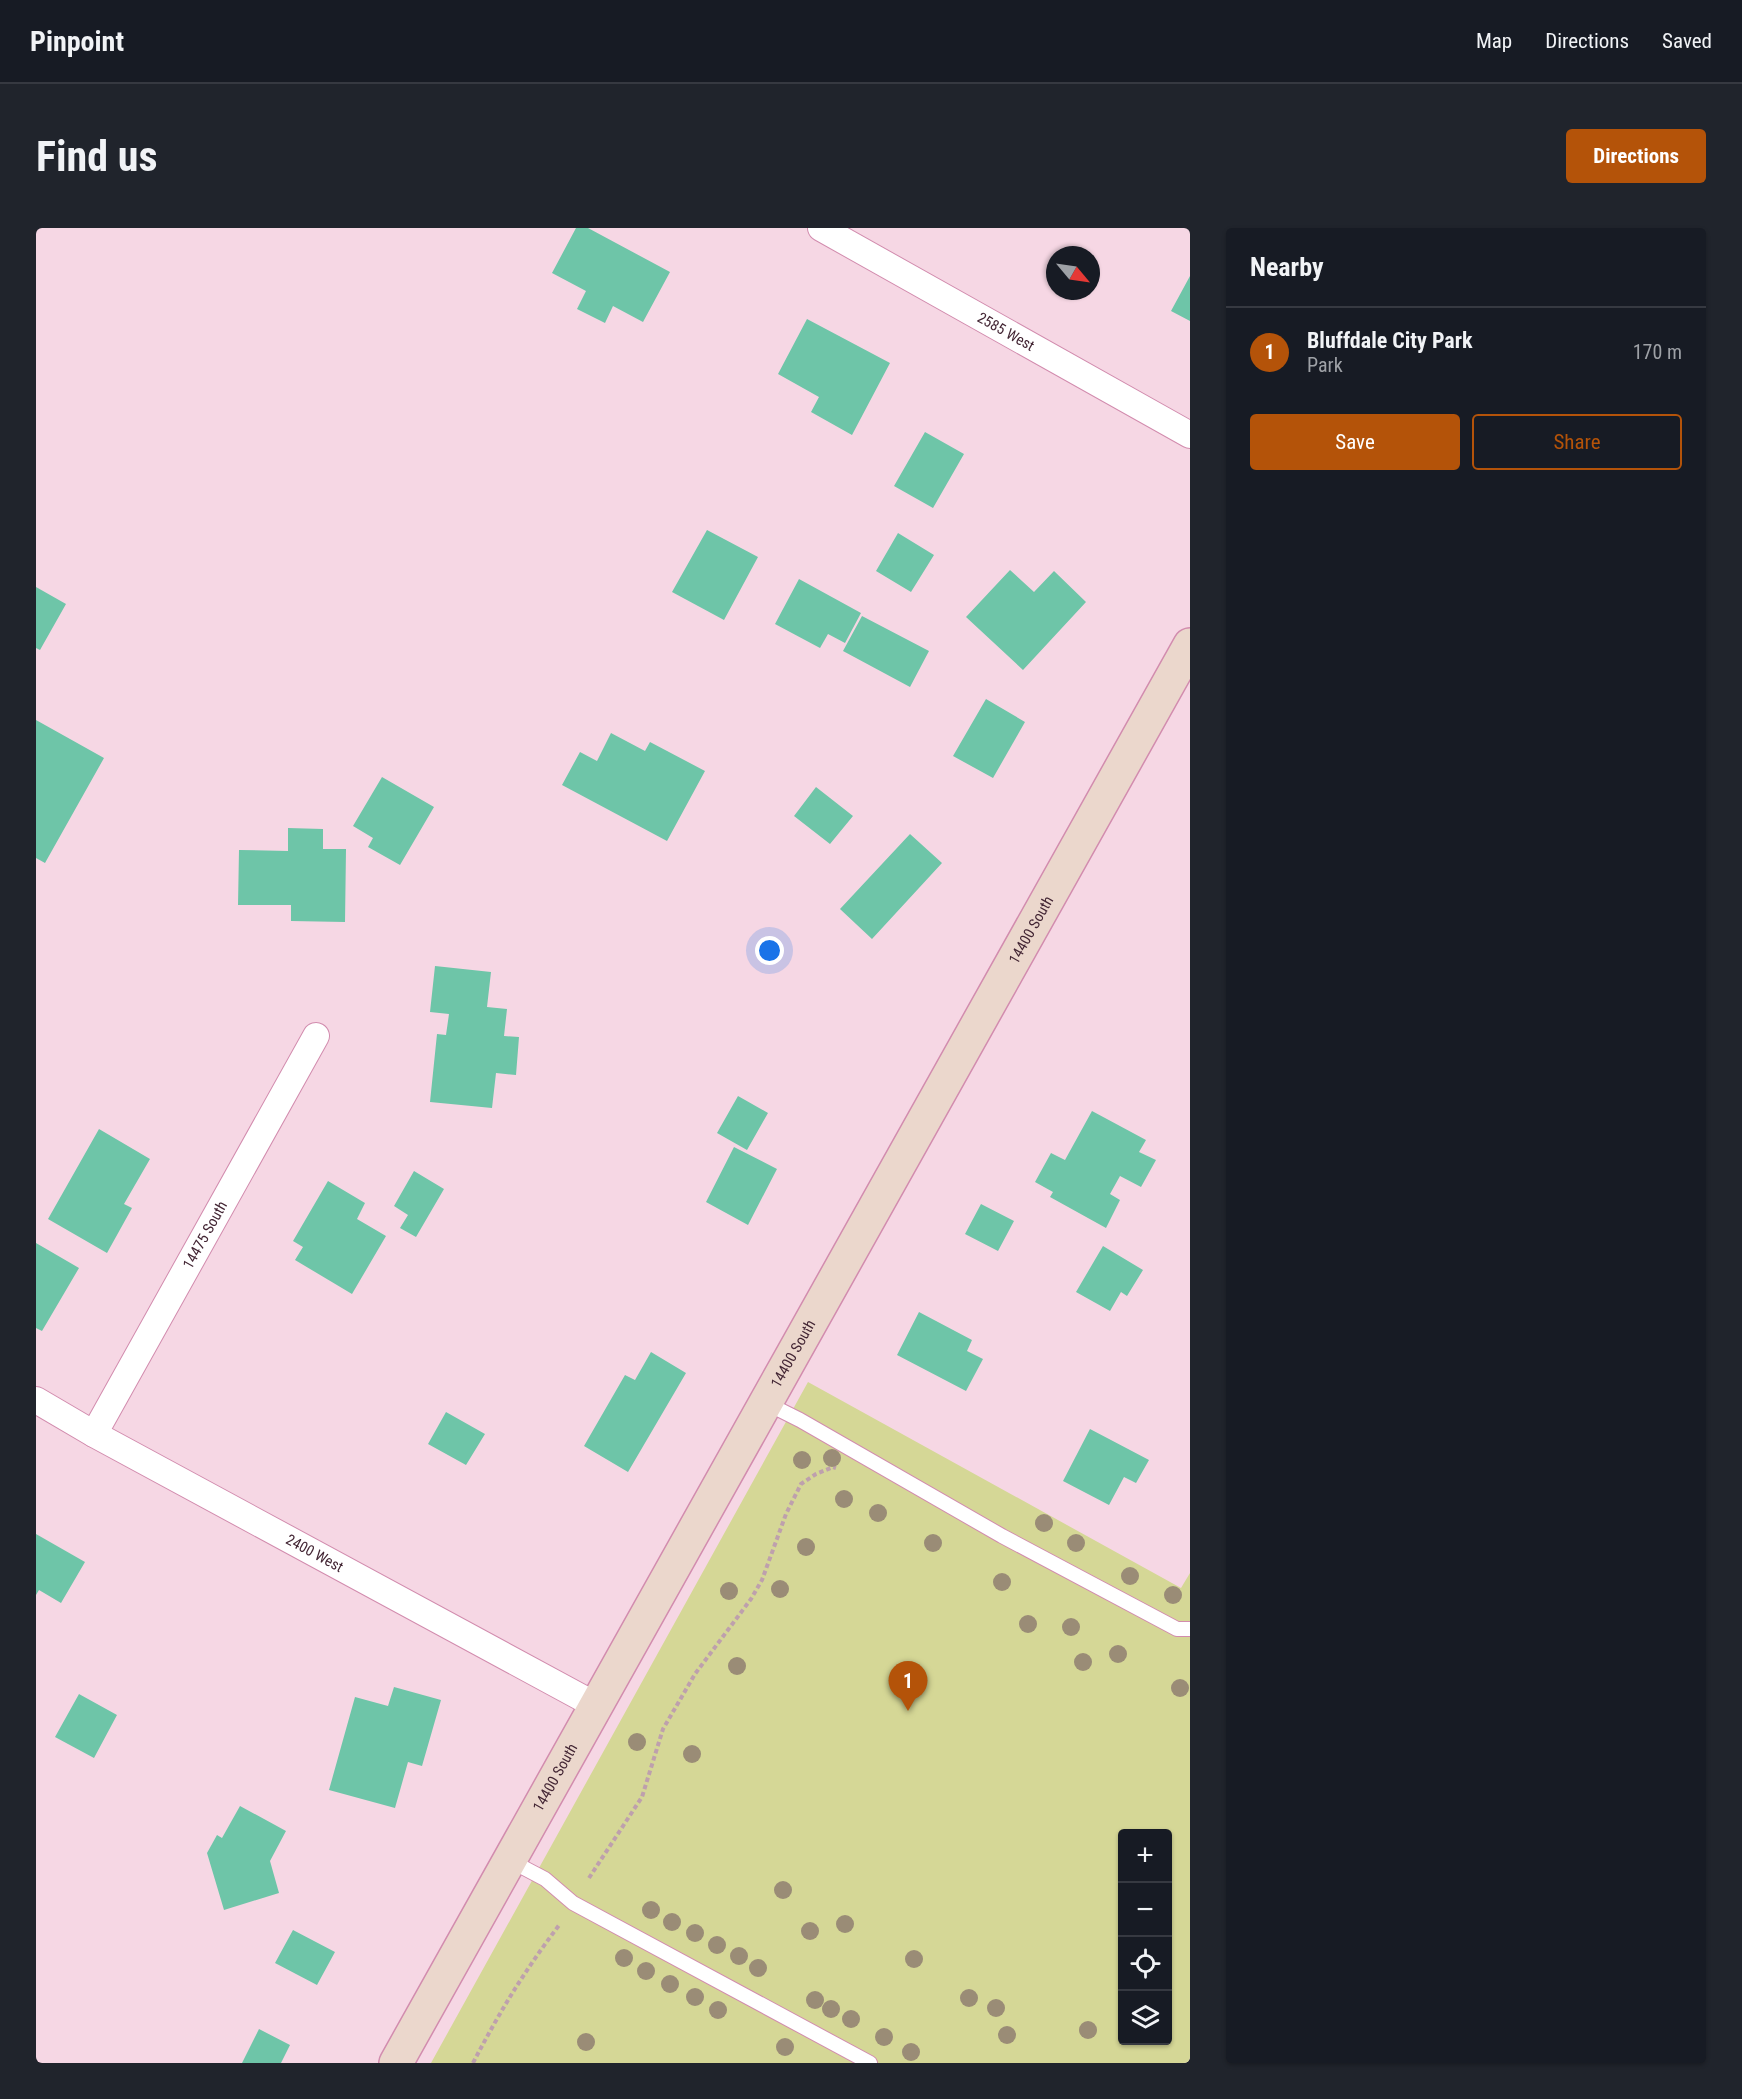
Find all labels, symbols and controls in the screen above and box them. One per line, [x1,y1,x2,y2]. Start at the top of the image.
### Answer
text: Pinpoint [30,25,124,58]
text: Map [1476,29,1512,53]
text: Directions [1545,29,1629,53]
text: Saved [1662,29,1712,53]
button: Directions [1566,129,1706,183]
text: Find us [36,132,157,181]
north arrow [1046,246,1100,300]
text: Nearby [1250,252,1324,282]
street label: 2585 West [974,309,1038,355]
text: Bluffdale City Park [1307,328,1473,353]
text: 1 [1264,340,1275,364]
text: 170 m [1633,340,1682,364]
text: Park [1307,353,1343,377]
button: Save [1250,414,1460,470]
button: Share [1472,414,1682,470]
street label: 14400 South [1005,893,1057,967]
your location [755,936,784,965]
street label: 14475 South [179,1198,231,1272]
street label: 14400 South [767,1317,819,1391]
street label: 2400 West [283,1530,346,1576]
pin: 1 [888,1662,928,1711]
street label: 14400 South [529,1740,581,1814]
map controls [1118,1829,1172,2045]
button: + [1118,1829,1172,1883]
button: − [1118,1883,1172,1937]
button: locate [1118,1937,1172,1991]
button: layers [1118,1991,1172,2045]

